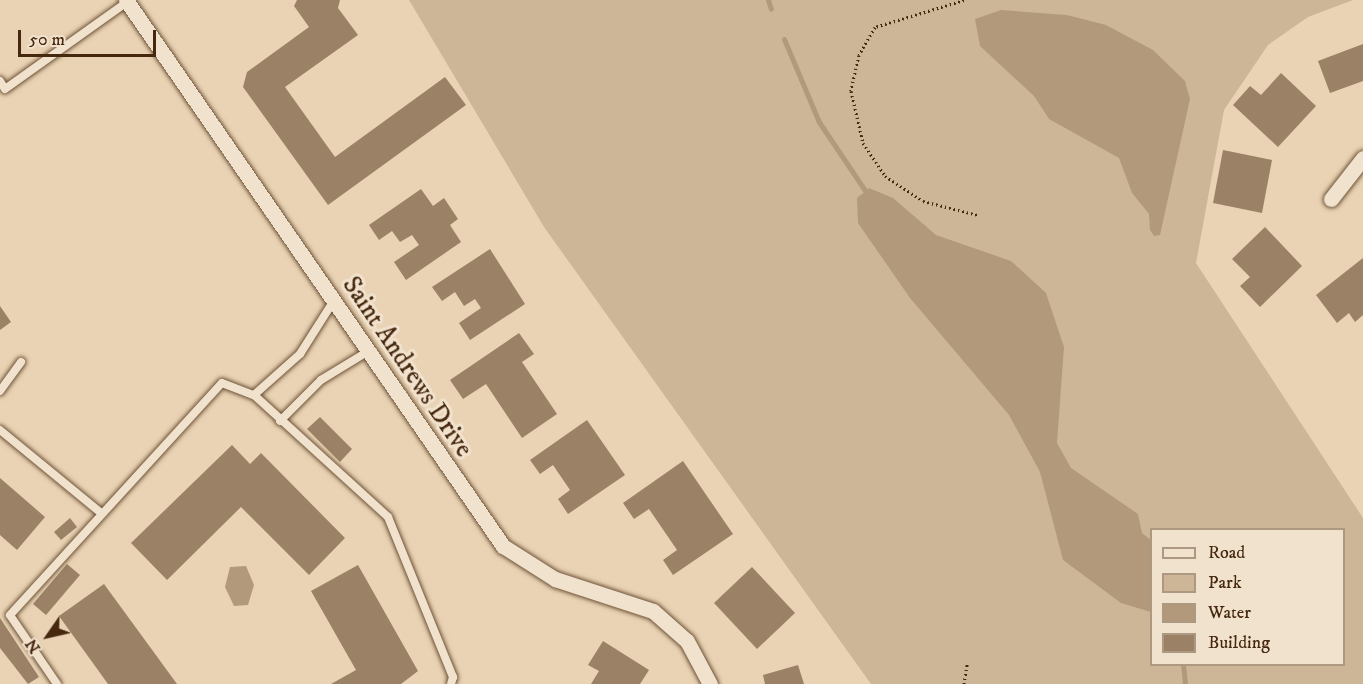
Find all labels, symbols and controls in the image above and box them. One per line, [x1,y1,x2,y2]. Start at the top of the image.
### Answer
scale bar [21,18,159,56]
text: 50 m [29,29,65,51]
street label: Saint Andrews Drive [335,271,479,463]
legend [1150,528,1345,666]
text: Road [1208,542,1245,564]
text: Park [1208,572,1242,594]
text: Water [1208,602,1251,624]
north arrow [18,606,78,666]
text: Building [1208,632,1270,654]
text: N [21,635,45,657]

